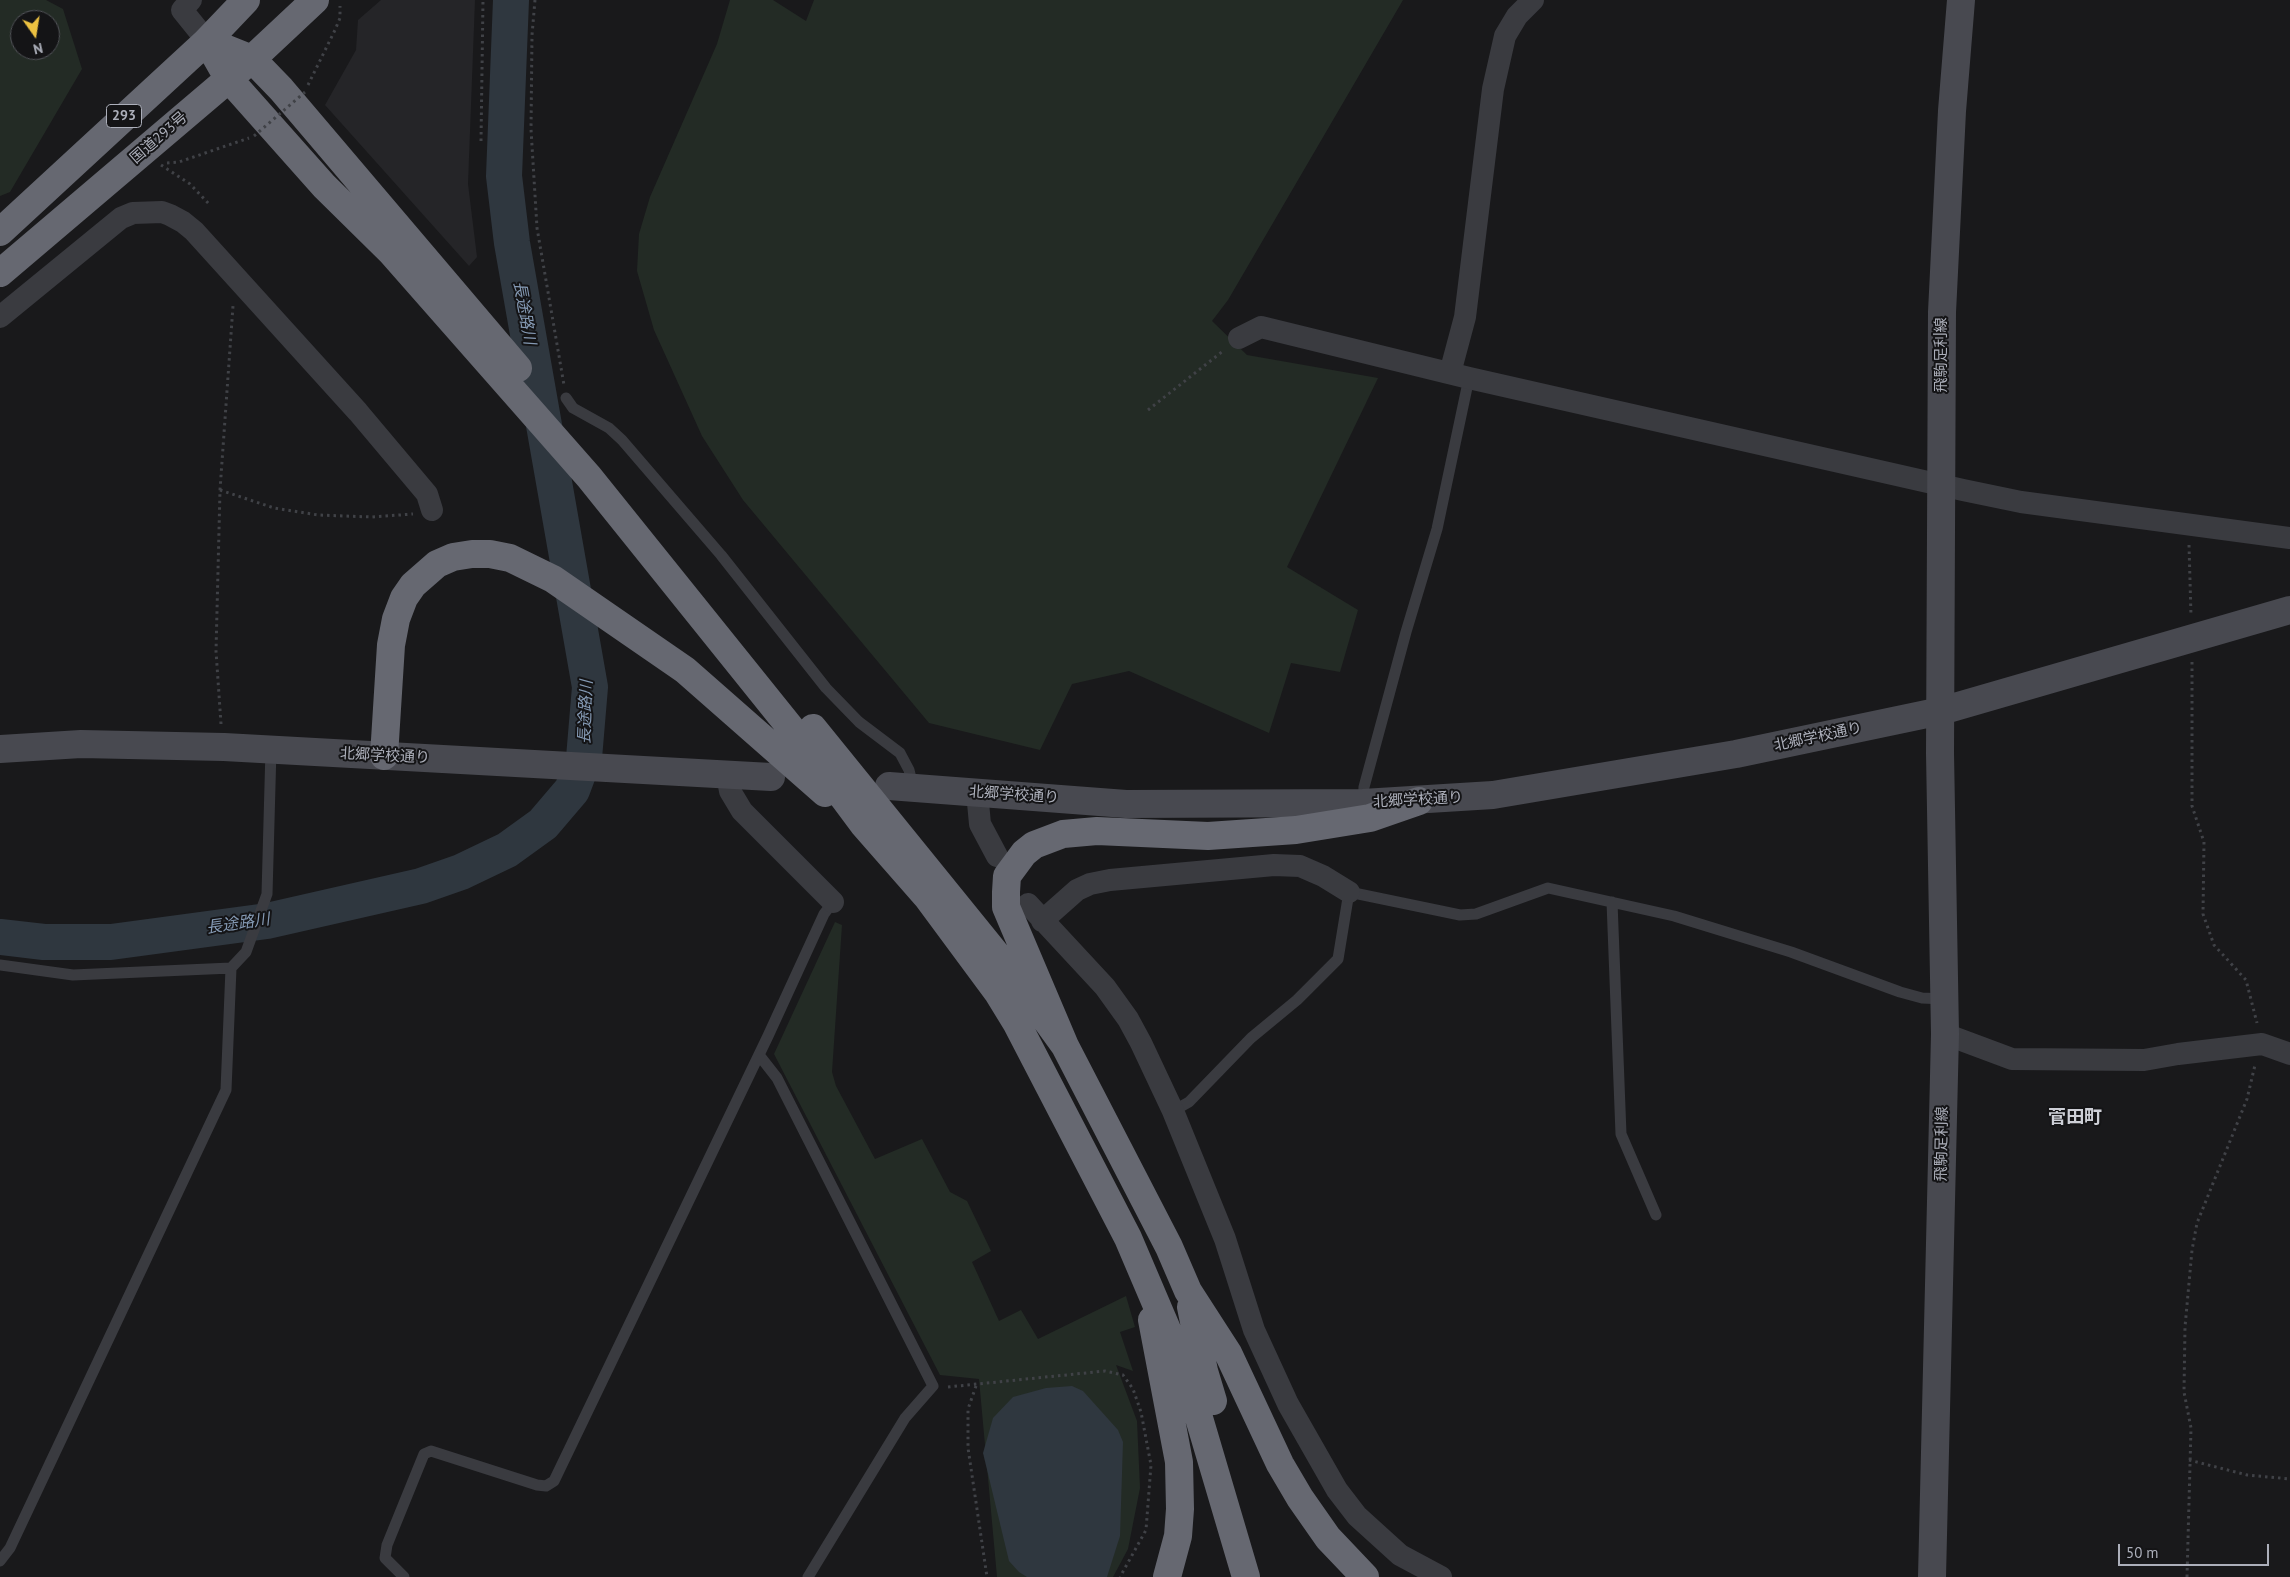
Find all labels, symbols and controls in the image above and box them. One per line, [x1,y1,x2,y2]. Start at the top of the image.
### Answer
north arrow [10,10,60,60]
text: N [32,39,45,58]
road number: 293 [106,104,142,128]
street label: 国道293号 [127,108,191,168]
water label: 長途路川 [509,280,539,346]
street label: 飛駒足利線 [1933,318,1951,392]
water label: 長途路川 [575,680,597,744]
street label: 北郷学校通り [1772,719,1864,755]
street label: 北郷学校通り [340,745,430,767]
street label: 北郷学校通り [968,783,1060,807]
street label: 北郷学校通り [1373,789,1463,811]
water label: 長途路川 [205,910,271,938]
street label: 飛駒足利線 [1932,1106,1952,1182]
district label: 菅田町 [2048,1107,2102,1129]
scale bar [2120,1534,2271,1566]
text: 50 m [2126,1543,2159,1562]

